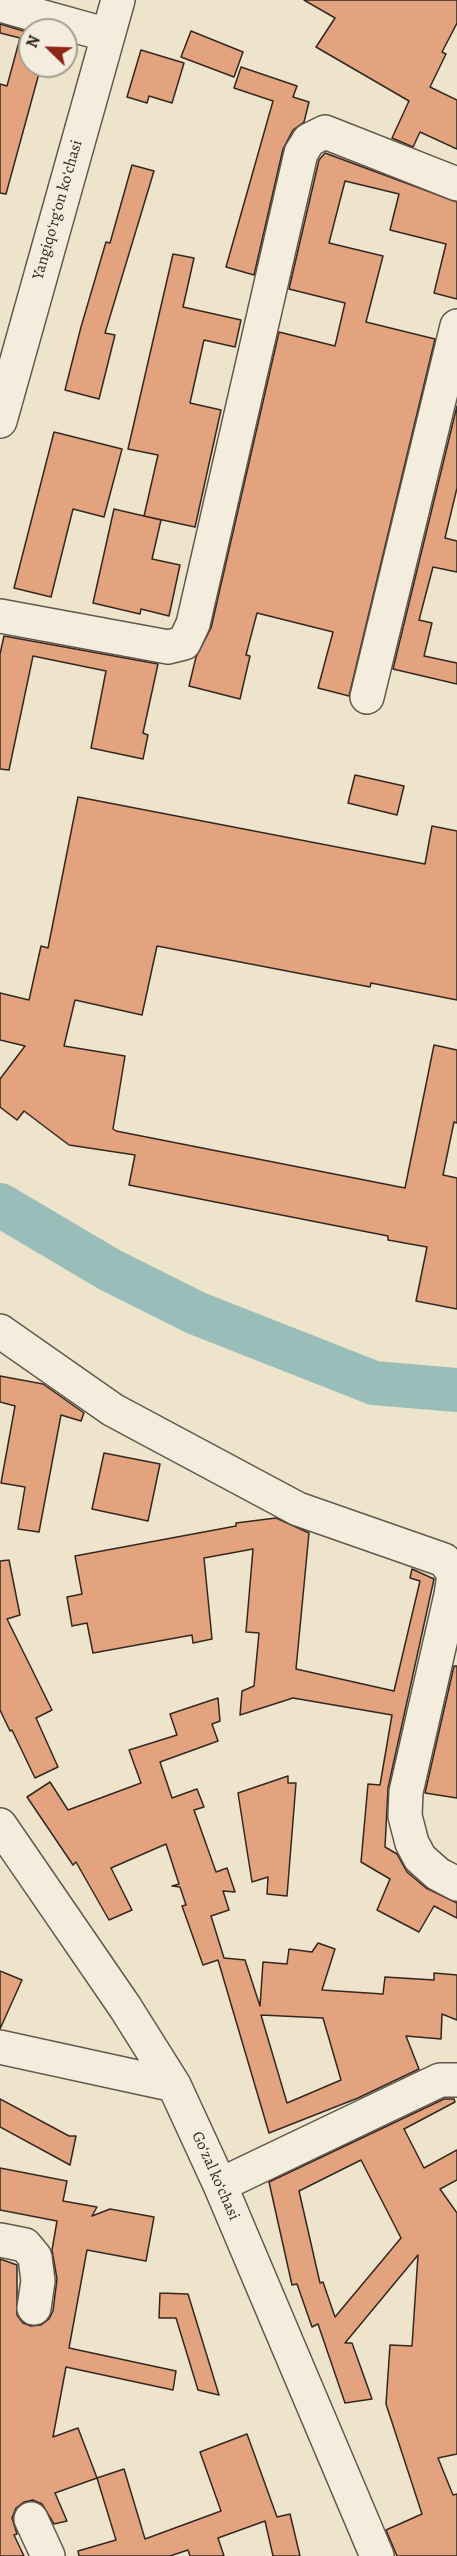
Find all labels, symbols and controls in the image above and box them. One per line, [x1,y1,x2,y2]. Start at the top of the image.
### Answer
north arrow [18,18,78,78]
text: N [21,32,46,51]
street label: Yangiqoʻrgʻon koʻchasi [29,138,87,282]
street label: Goʻzal koʻchasi [187,2129,243,2223]

